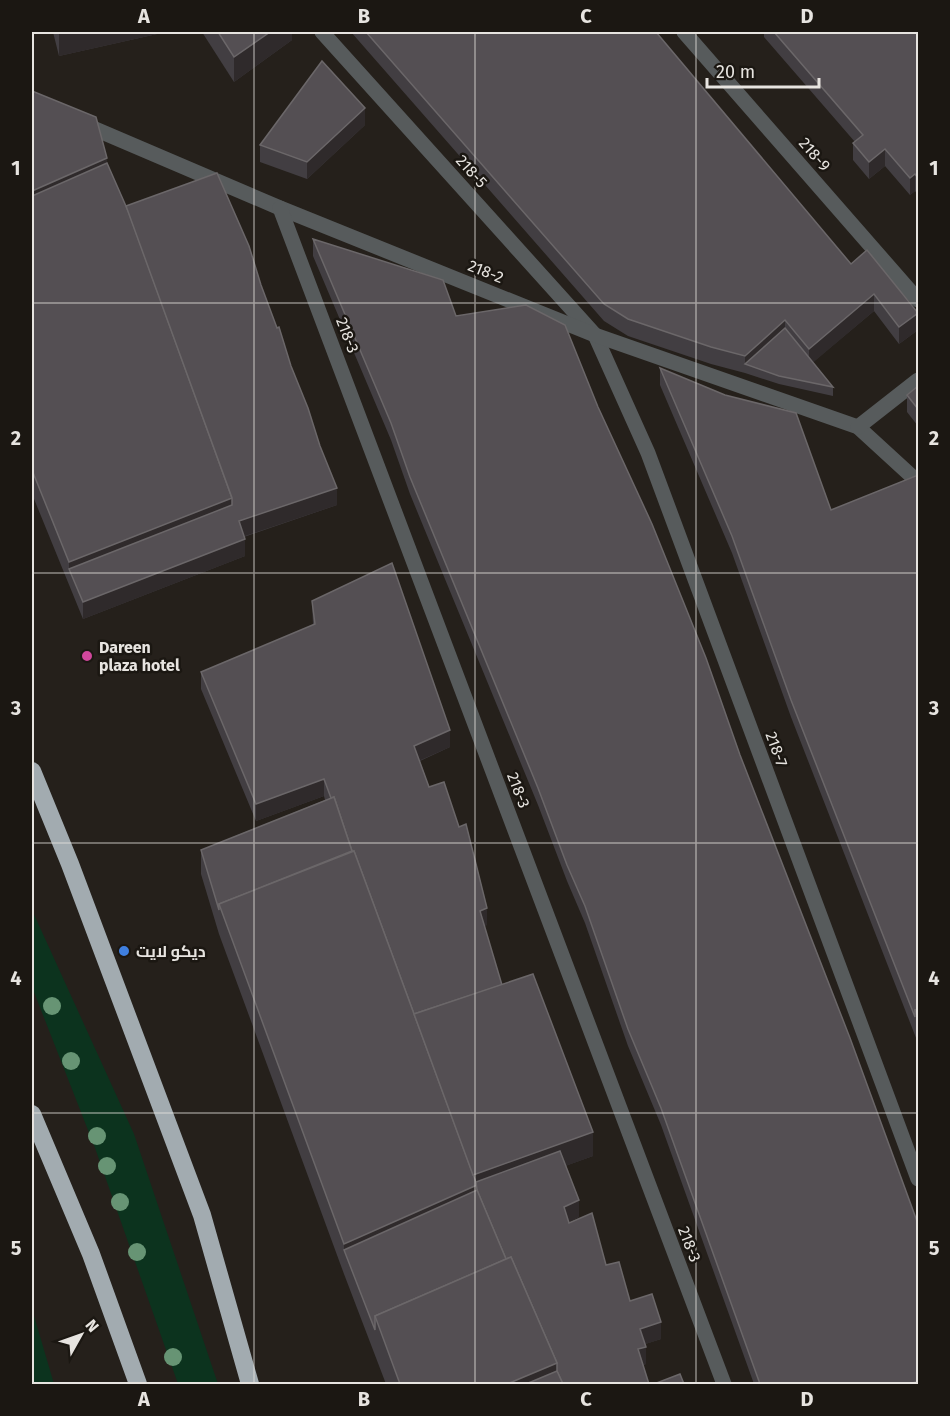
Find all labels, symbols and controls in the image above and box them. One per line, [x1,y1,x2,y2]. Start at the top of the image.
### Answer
text: A [137,4,151,28]
text: B [358,4,370,28]
text: C [580,4,592,28]
text: D [800,4,814,28]
scale bar [707,51,820,89]
text: 20 m [716,61,755,83]
street label: 218-9 [795,134,834,175]
street label: 218-5 [452,151,491,192]
text: 1 [11,156,21,180]
text: 1 [929,156,939,180]
street label: 218-2 [465,256,506,287]
street label: 218-3 [332,315,363,356]
text: 2 [11,426,21,450]
text: 2 [929,426,939,450]
place label: Dareen plaza hotel [99,638,180,675]
marker: Dareen plaza hotel [80,649,94,663]
text: 3 [10,696,21,720]
text: 3 [928,696,939,720]
street label: 218-7 [761,729,792,769]
street label: 218-3 [503,770,534,811]
place label: ديكو لايت [136,942,206,961]
marker: ديكو لايت [117,944,131,958]
text: 4 [10,966,22,990]
text: 4 [928,966,940,990]
street label: 218-3 [674,1224,705,1265]
text: 5 [11,1236,22,1260]
text: 5 [929,1236,940,1260]
north arrow [51,1305,111,1365]
text: N [81,1316,103,1336]
text: A [137,1387,151,1411]
text: B [358,1387,370,1411]
text: C [580,1387,592,1411]
text: D [800,1387,814,1411]

